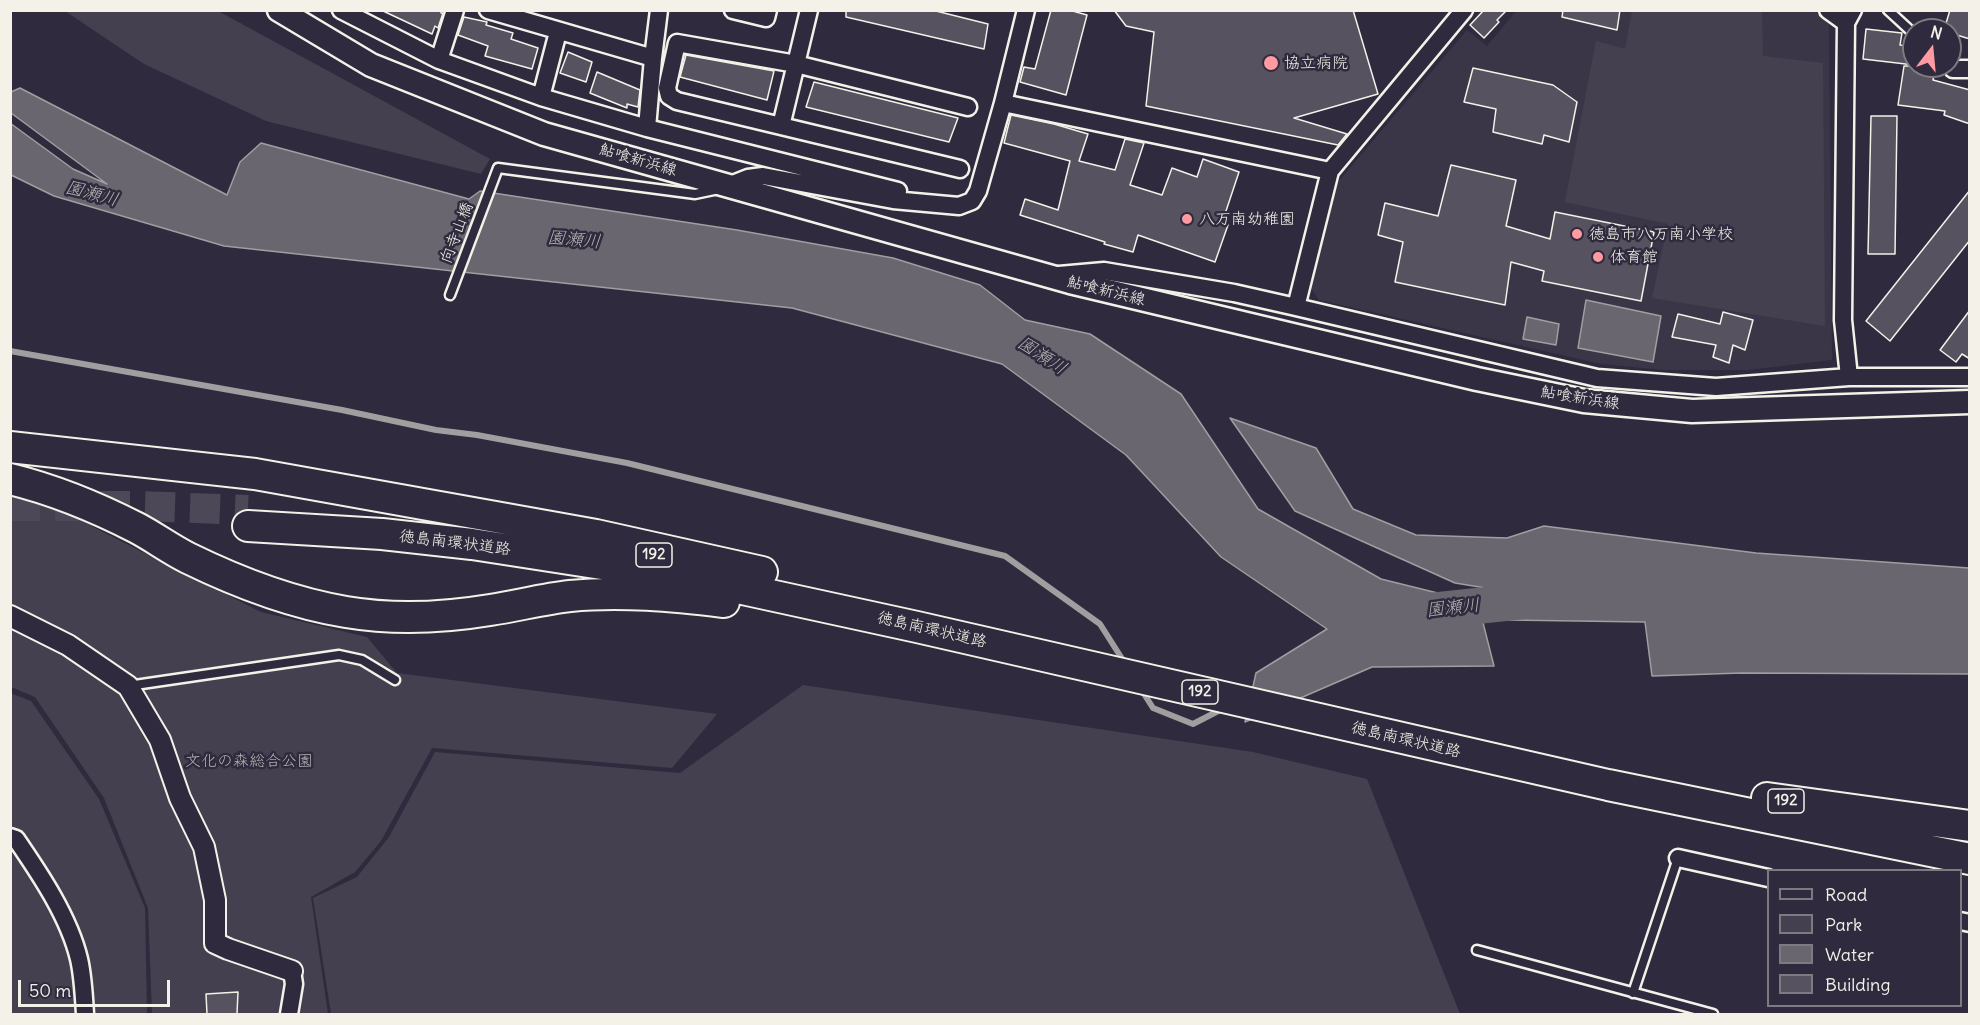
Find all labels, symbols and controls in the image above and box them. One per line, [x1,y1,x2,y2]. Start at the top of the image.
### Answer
north arrow [1902,18,1962,78]
text: N [1928,21,1944,44]
place label: 協立病院 [1284,53,1348,73]
marker: 協立病院 [1262,54,1280,72]
street label: 鮎喰新浜線 [597,140,679,180]
water label: 園瀬川 [63,177,121,211]
street label: 向寺山橋 [437,200,477,266]
place label: 八万南幼稚園 [1199,209,1295,229]
marker: 八万南幼稚園 [1180,212,1194,226]
place label: 徳島市八万南小学校 [1589,224,1733,244]
water label: 園瀬川 [546,227,602,253]
marker: 徳島市八万南小学校 [1570,227,1584,241]
place label: 体育館 [1610,247,1658,267]
marker: 体育館 [1591,250,1605,264]
street label: 鮎喰新浜線 [1065,272,1147,310]
water label: 園瀬川 [1013,332,1071,380]
street label: 鮎喰新浜線 [1539,382,1621,414]
street label: 徳島南環状道路 [398,527,512,559]
road number: 192 [636,543,672,567]
water label: 園瀬川 [1425,594,1481,622]
street label: 徳島南環状道路 [875,608,989,652]
road number: 192 [1182,680,1218,704]
street label: 徳島南環状道路 [1349,718,1463,762]
park label: 文化の森総合公園 [185,751,313,771]
road number: 192 [1768,789,1804,813]
legend [1767,869,1962,1007]
text: Road [1825,883,1867,906]
text: Park [1825,913,1862,936]
text: Water [1825,943,1874,966]
scale bar [21,968,172,1006]
text: Building [1825,973,1890,996]
text: 50 m [29,979,71,1002]

